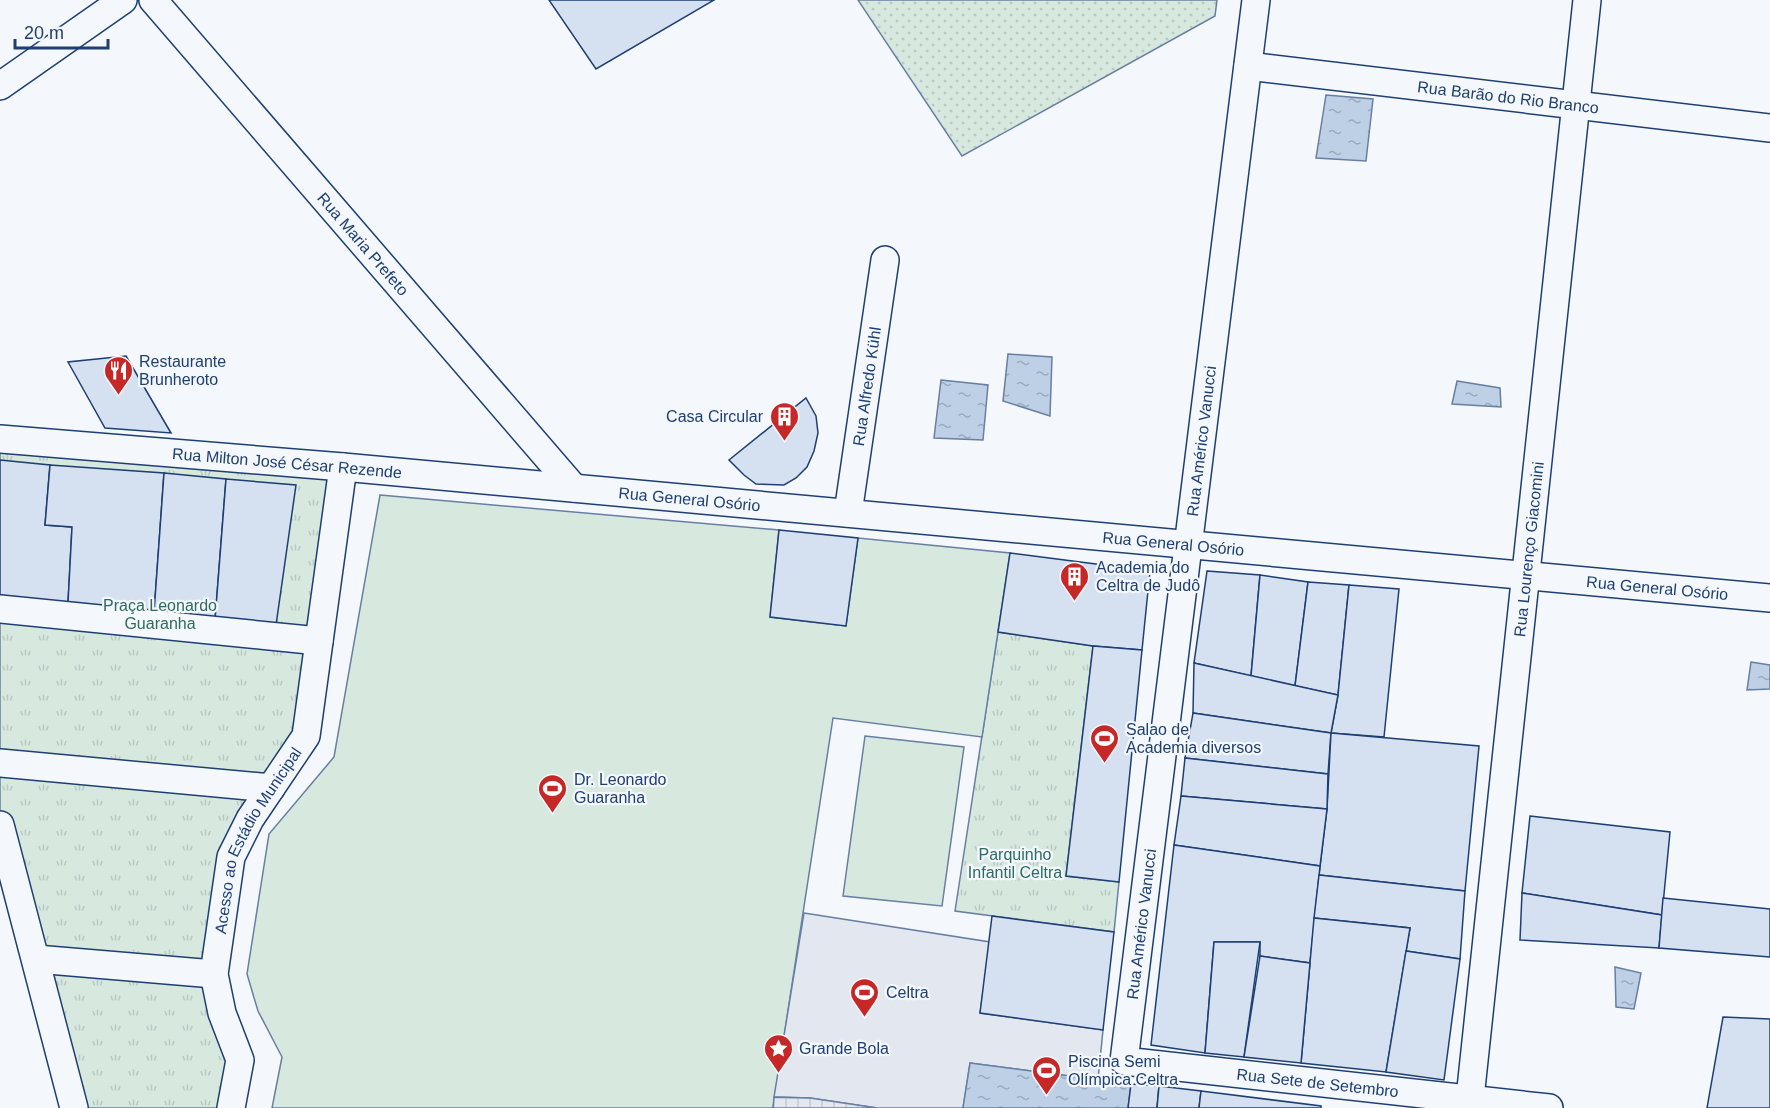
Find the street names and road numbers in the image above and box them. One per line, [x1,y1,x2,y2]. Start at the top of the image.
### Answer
street label: Rua Barão do Rio Branco [1417,78,1600,117]
street label: Rua Maria Prefeto [314,189,412,299]
street label: Rua Alfredo Kühl [850,326,884,447]
street label: Rua Américo Vanucci [1184,365,1219,517]
street label: Rua Milton José César Rezende [171,445,403,481]
street label: Rua Lourenço Giacomini [1511,461,1547,638]
street label: Rua General Osório [618,484,761,514]
street label: Rua General Osório [1102,529,1245,559]
street label: Rua General Osório [1586,573,1729,603]
street label: Acesso ao Estádio Municipal [212,744,305,935]
street label: Rua Américo Vanucci [1124,848,1159,1000]
street label: Rua Sete de Setembro [1236,1066,1400,1100]

